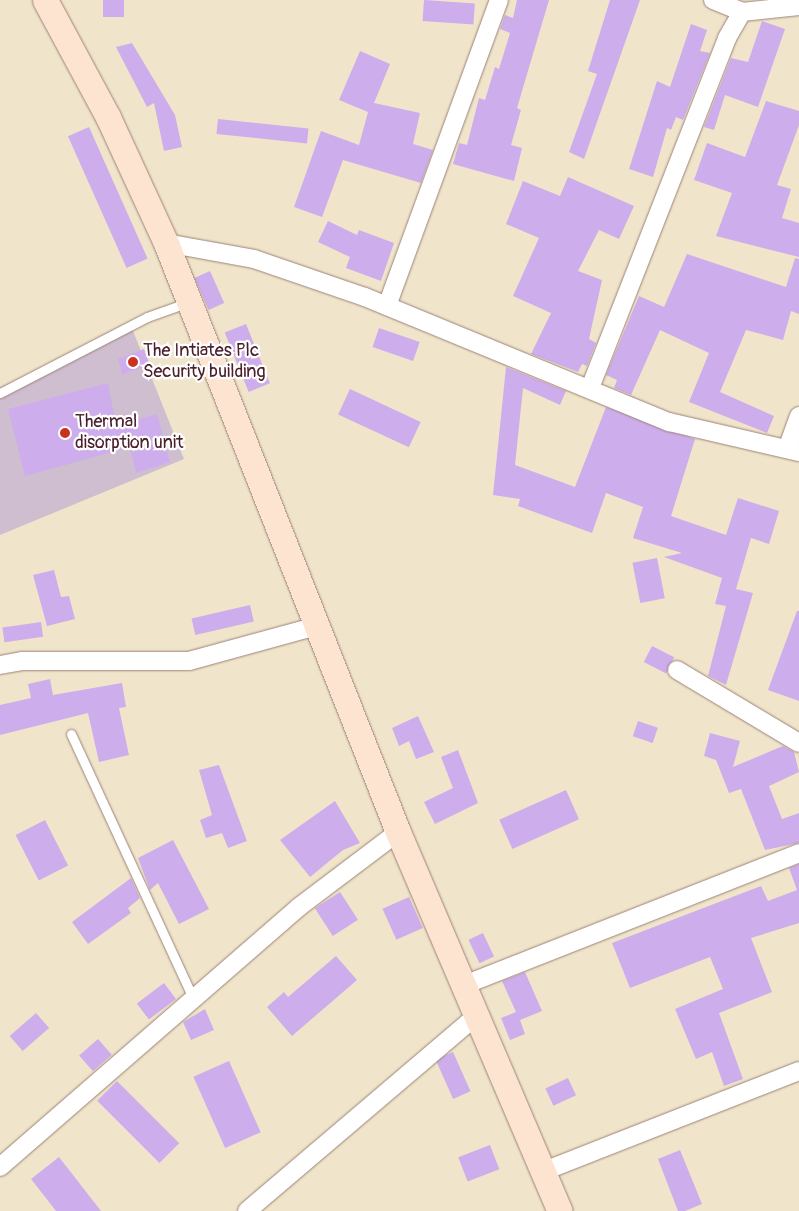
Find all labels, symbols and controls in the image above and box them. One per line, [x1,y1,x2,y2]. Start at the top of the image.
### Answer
place label: The Intiates Plc Security building [143,341,266,384]
marker: The Intiates Plc Security building [127,356,139,368]
place label: Thermal disorption unit [75,412,183,454]
marker: Thermal disorption unit [59,427,71,439]

